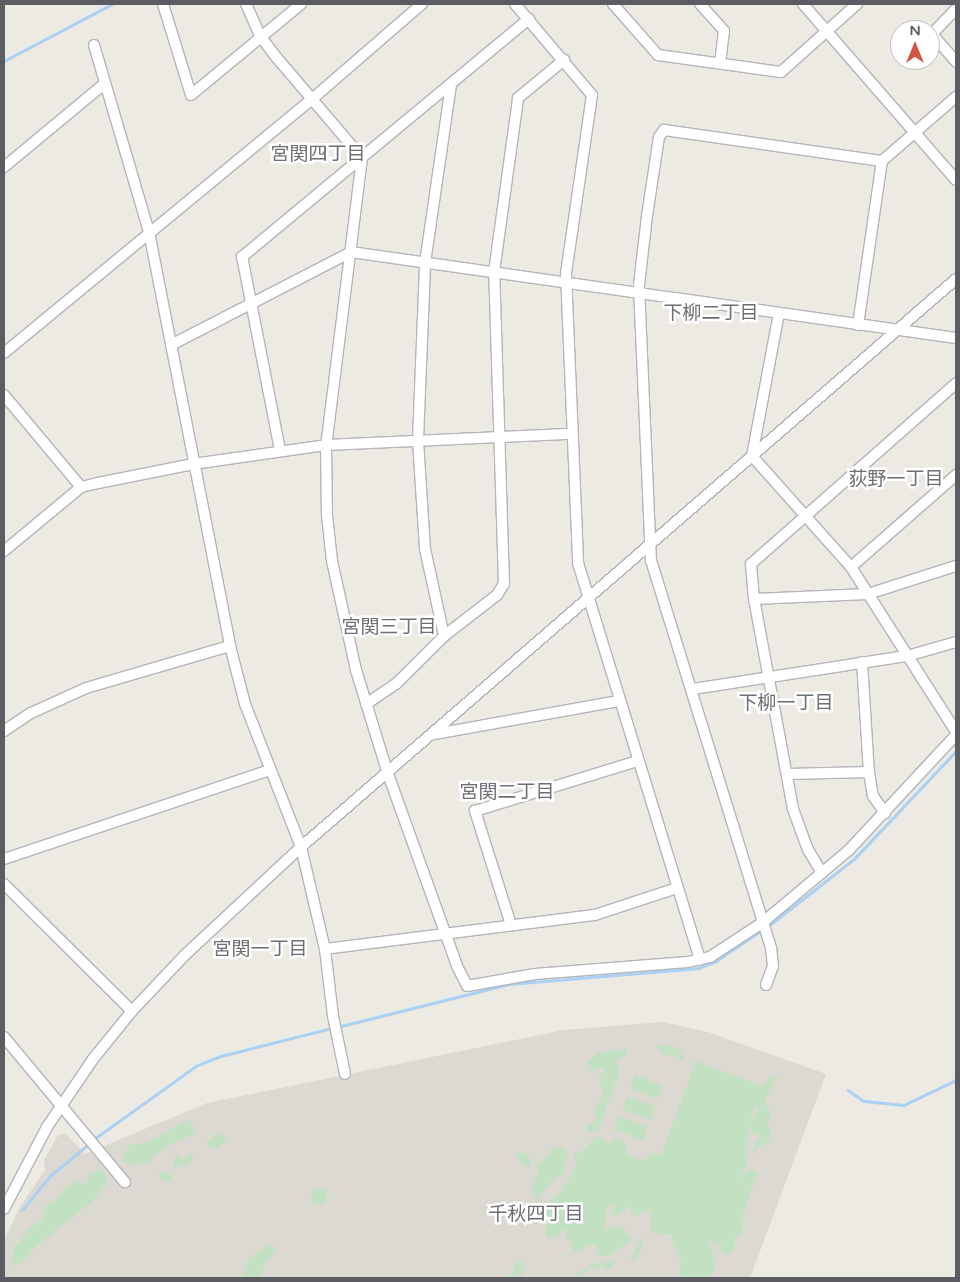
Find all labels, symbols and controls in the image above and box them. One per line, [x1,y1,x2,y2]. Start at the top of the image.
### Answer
north arrow [890,20,940,70]
text: N [909,22,921,39]
district label: 宮関四丁目 [271,144,365,166]
district label: 下柳二丁目 [664,303,758,325]
district label: 荻野一丁目 [849,469,943,491]
district label: 宮関三丁目 [342,617,436,639]
district label: 下柳一丁目 [739,693,833,715]
district label: 宮関二丁目 [460,782,554,804]
district label: 宮関一丁目 [213,939,307,961]
district label: 千秋四丁目 [489,1204,583,1226]

